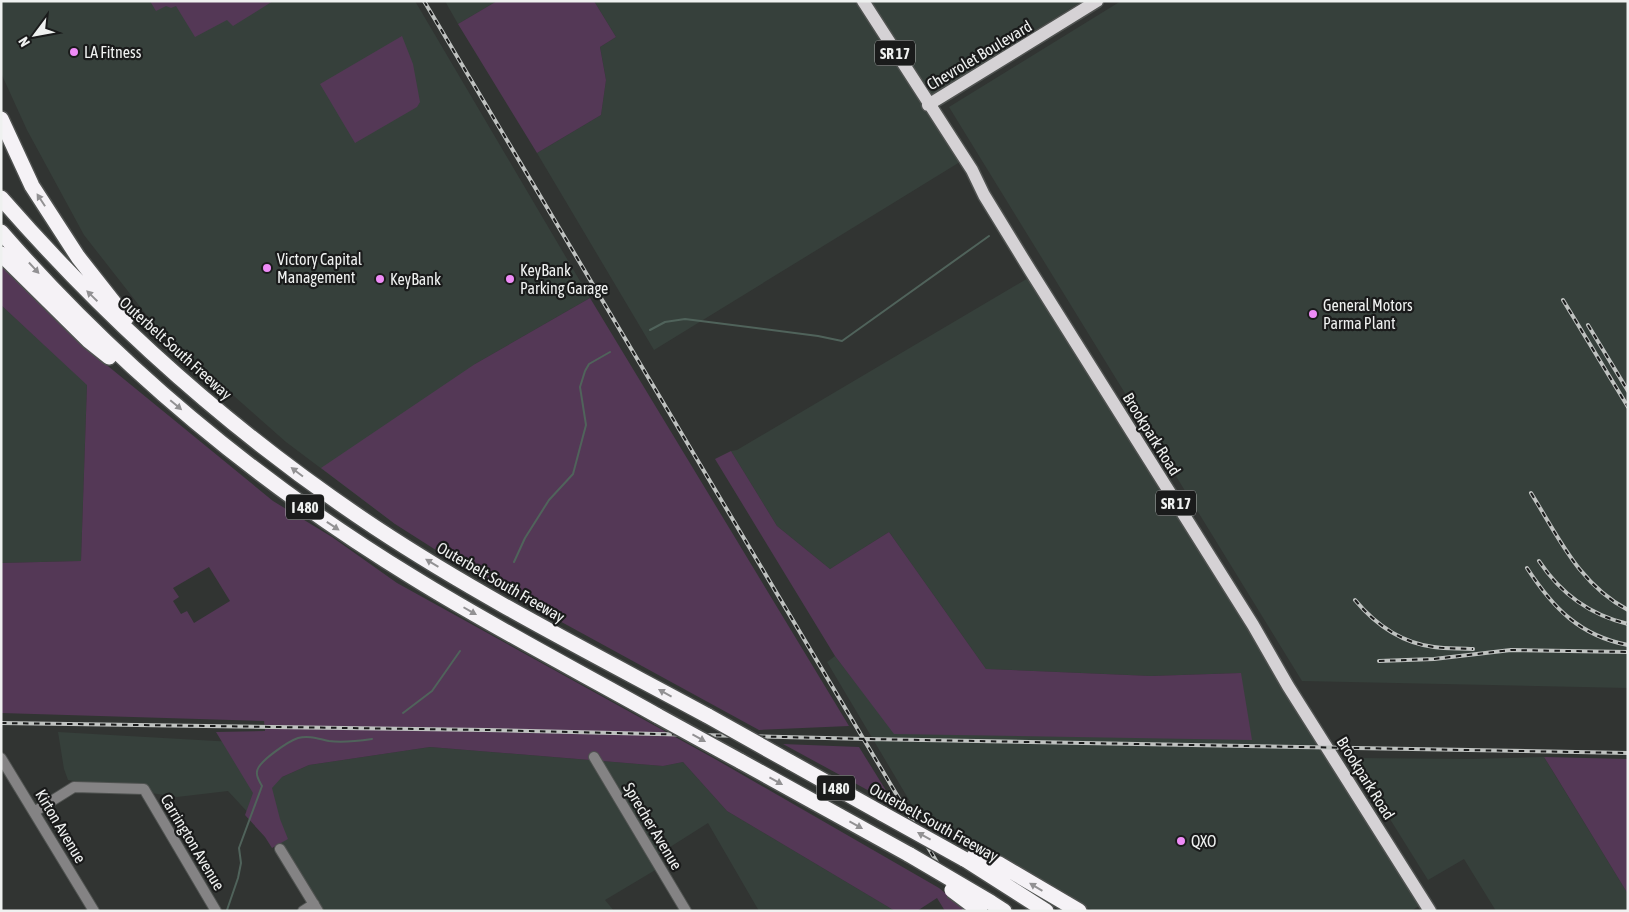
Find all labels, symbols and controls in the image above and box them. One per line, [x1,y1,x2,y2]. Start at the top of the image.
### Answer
north arrow [10,10,60,60]
street label: Chevrolet Boulevard [923,17,1035,93]
text: N [15,34,33,50]
road number: SR 17 [875,40,915,66]
place label: LA Fitness [84,43,142,61]
marker: LA Fitness [68,46,80,58]
one-way arrow [36,193,46,207]
place label: Victory Capital Management [277,250,363,287]
place label: KeyBank Parking Garage [520,261,608,298]
one-way arrow [28,262,40,274]
marker: Victory Capital Management [261,262,273,274]
place label: KeyBank [390,270,441,289]
marker: KeyBank [374,273,386,285]
marker: KeyBank Parking Garage [504,273,516,285]
one-way arrow [86,290,98,302]
street label: Outerbelt South Freeway [116,293,236,404]
place label: General Motors Parma Plant [1323,296,1413,332]
marker: General Motors Parma Plant [1307,308,1319,320]
street label: Brookpark Road [1119,389,1185,479]
one-way arrow [170,400,183,411]
one-way arrow [291,467,304,478]
road number: SR 17 [1156,490,1196,516]
road number: I 480 [286,494,324,520]
one-way arrow [326,521,339,530]
street label: Outerbelt South Freeway [433,538,568,627]
one-way arrow [425,558,438,567]
one-way arrow [464,607,477,616]
one-way arrow [658,689,673,697]
street label: Brookpark Road [1333,733,1399,823]
one-way arrow [692,734,706,743]
road number: I 480 [817,776,855,800]
one-way arrow [769,777,784,785]
street label: Sprecher Avenue [619,779,686,873]
street label: Outerbelt South Freeway [866,779,1002,866]
street label: Kirton Avenue [32,786,90,866]
street label: Carrington Avenue [156,791,229,894]
one-way arrow [848,821,863,829]
one-way arrow [917,832,930,841]
place label: QXO [1191,832,1216,850]
marker: QXO [1175,835,1187,847]
one-way arrow [1030,882,1043,891]

